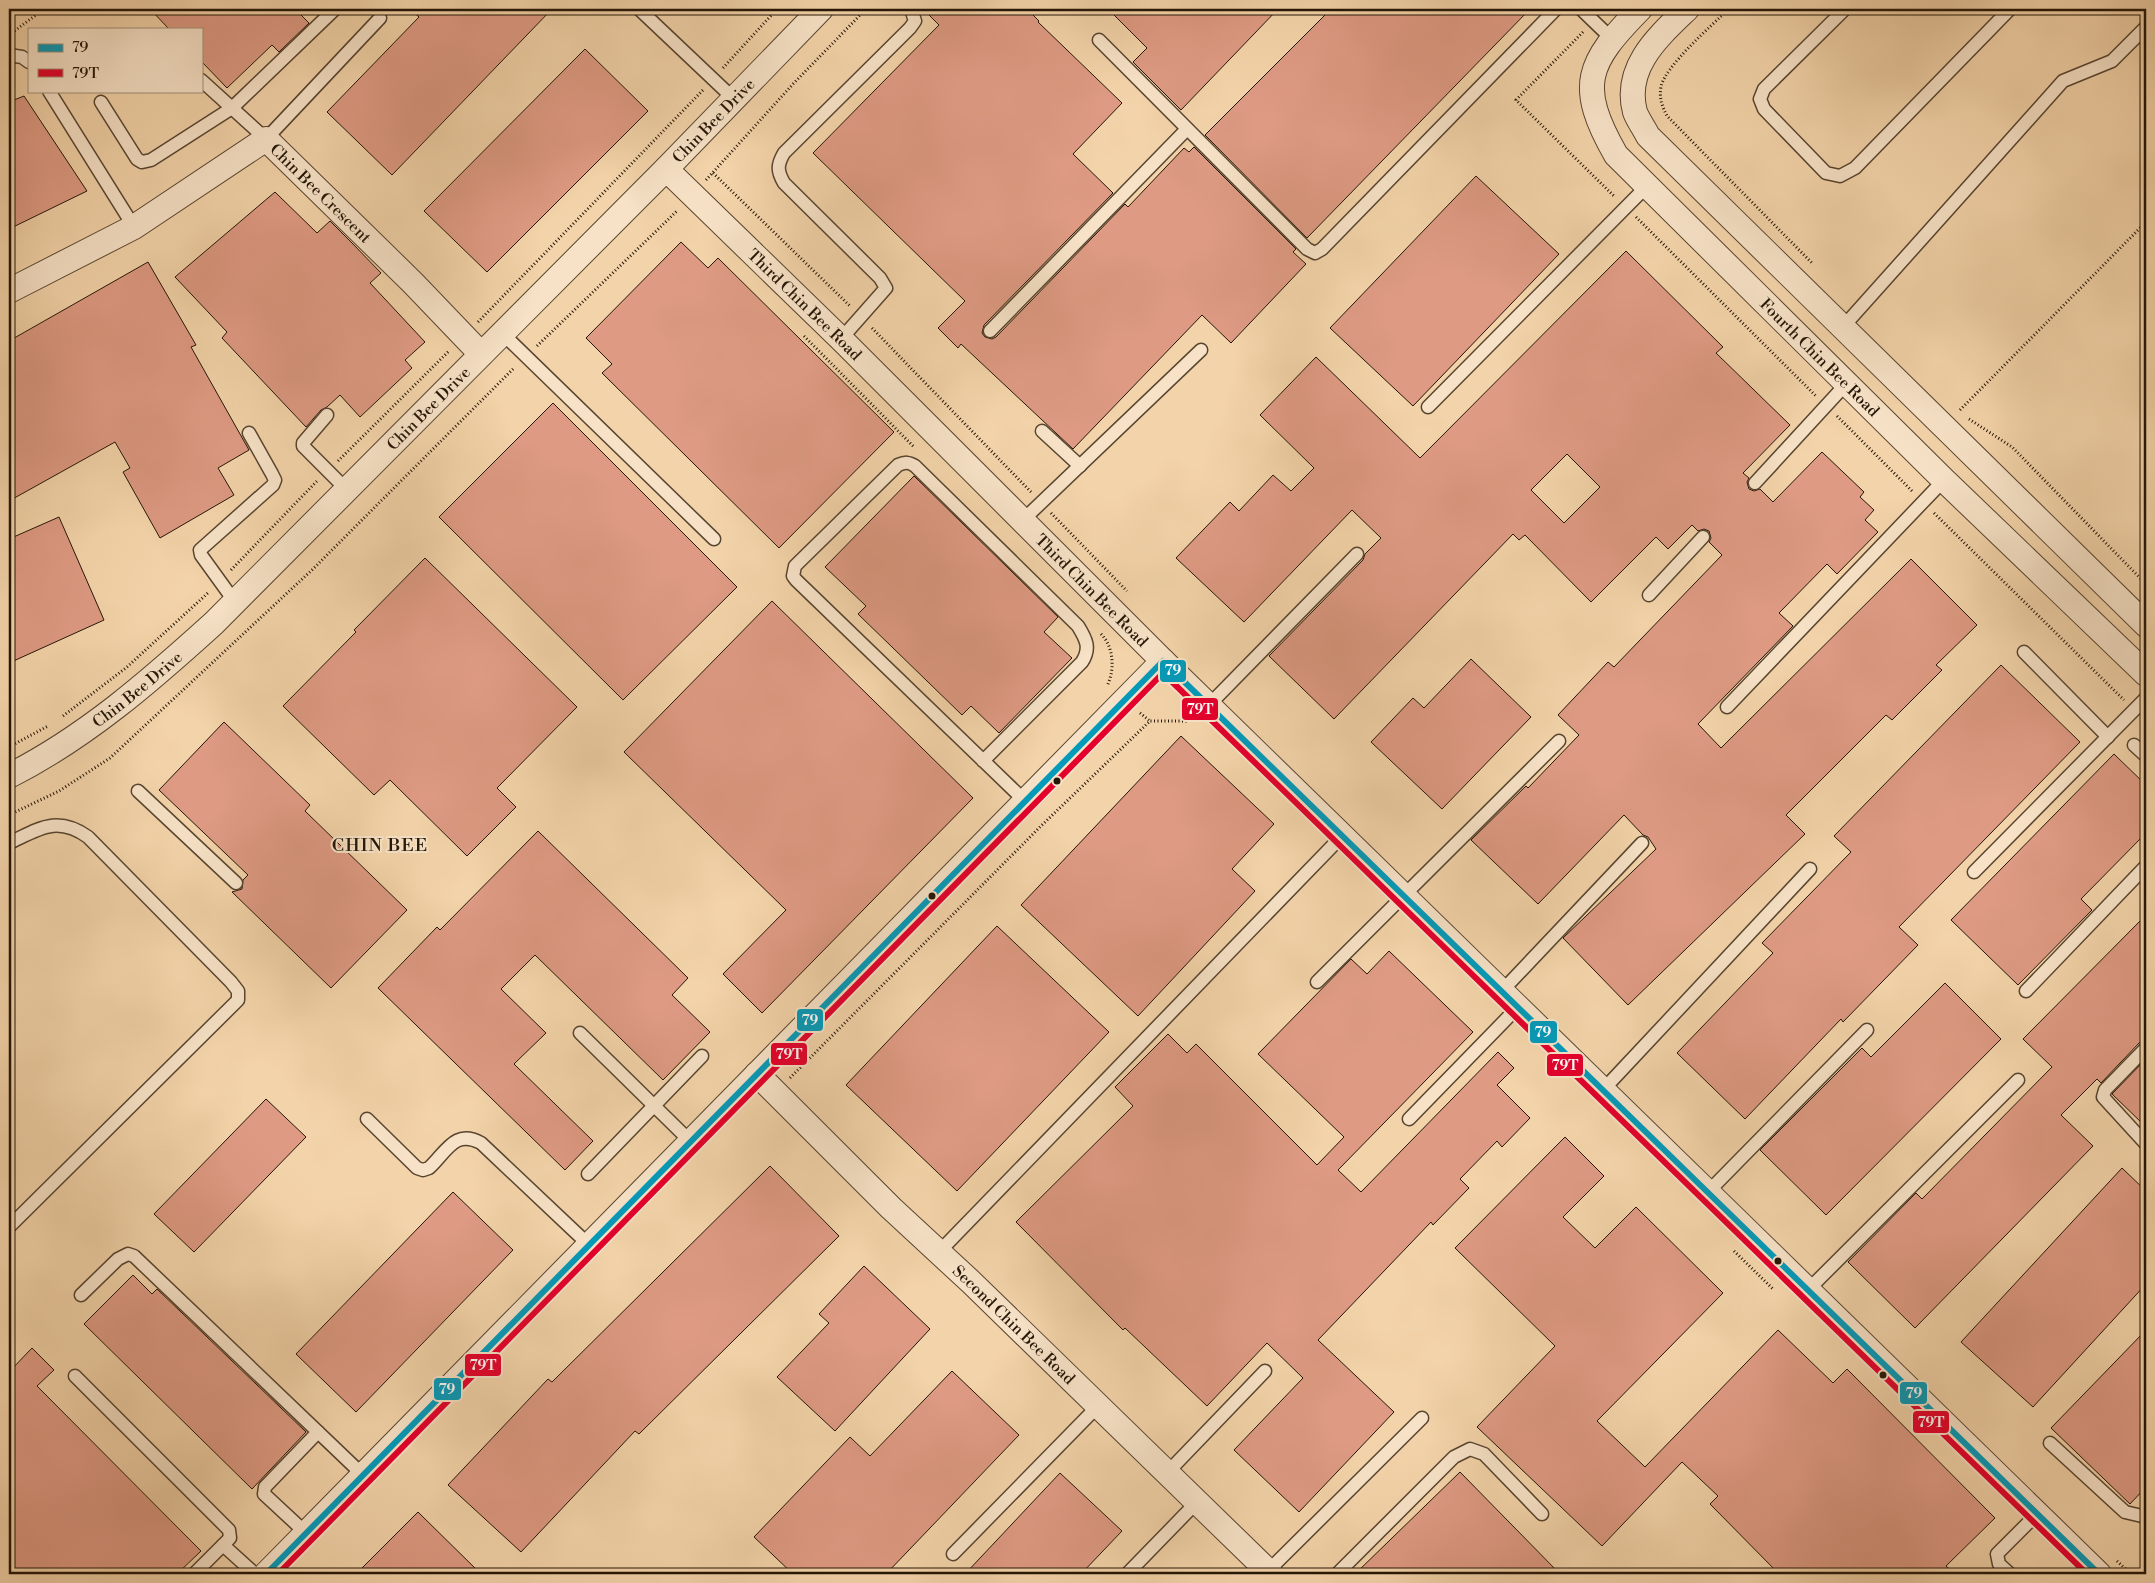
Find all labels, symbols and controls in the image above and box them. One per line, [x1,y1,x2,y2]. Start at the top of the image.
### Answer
legend [28,28,202,92]
text: 79 [72,38,88,57]
text: 79T [72,64,99,83]
street label: Chin Bee Drive [668,75,759,168]
street label: Chin Bee Crescent [265,140,375,248]
street label: Third Chin Bee Road [743,245,866,365]
street label: Fourth Chin Bee Road [1755,294,1883,421]
street label: Chin Bee Drive [383,363,475,455]
street label: Third Chin Bee Road [1031,530,1152,651]
street label: Chin Bee Drive [89,647,187,732]
line badge: 79 [1159,659,1187,683]
text: 79 [1165,662,1182,680]
line badge: 79T [1181,697,1219,721]
text: 79T [1187,701,1214,719]
unlabelled marker [1052,776,1062,786]
district label: CHIN BEE [332,834,428,857]
unlabelled marker [927,891,937,901]
line badge: 79 [796,1008,824,1032]
text: 79 [802,1012,819,1030]
line badge: 79 [1529,1020,1558,1044]
text: 79 [1535,1024,1552,1042]
line badge: 79T [770,1042,808,1066]
text: 79T [776,1046,803,1064]
line badge: 79T [1546,1053,1584,1077]
text: 79T [1552,1057,1579,1075]
unlabelled marker [1773,1256,1783,1266]
street label: Second Chin Bee Road [948,1261,1079,1389]
line badge: 79T [464,1353,502,1377]
text: 79T [470,1357,497,1375]
unlabelled marker [1878,1370,1888,1380]
line badge: 79 [433,1377,462,1401]
text: 79 [439,1381,456,1399]
line badge: 79 [1899,1381,1928,1405]
text: 79 [1906,1385,1923,1403]
line badge: 79T [1912,1410,1950,1434]
text: 79T [1918,1414,1945,1432]

